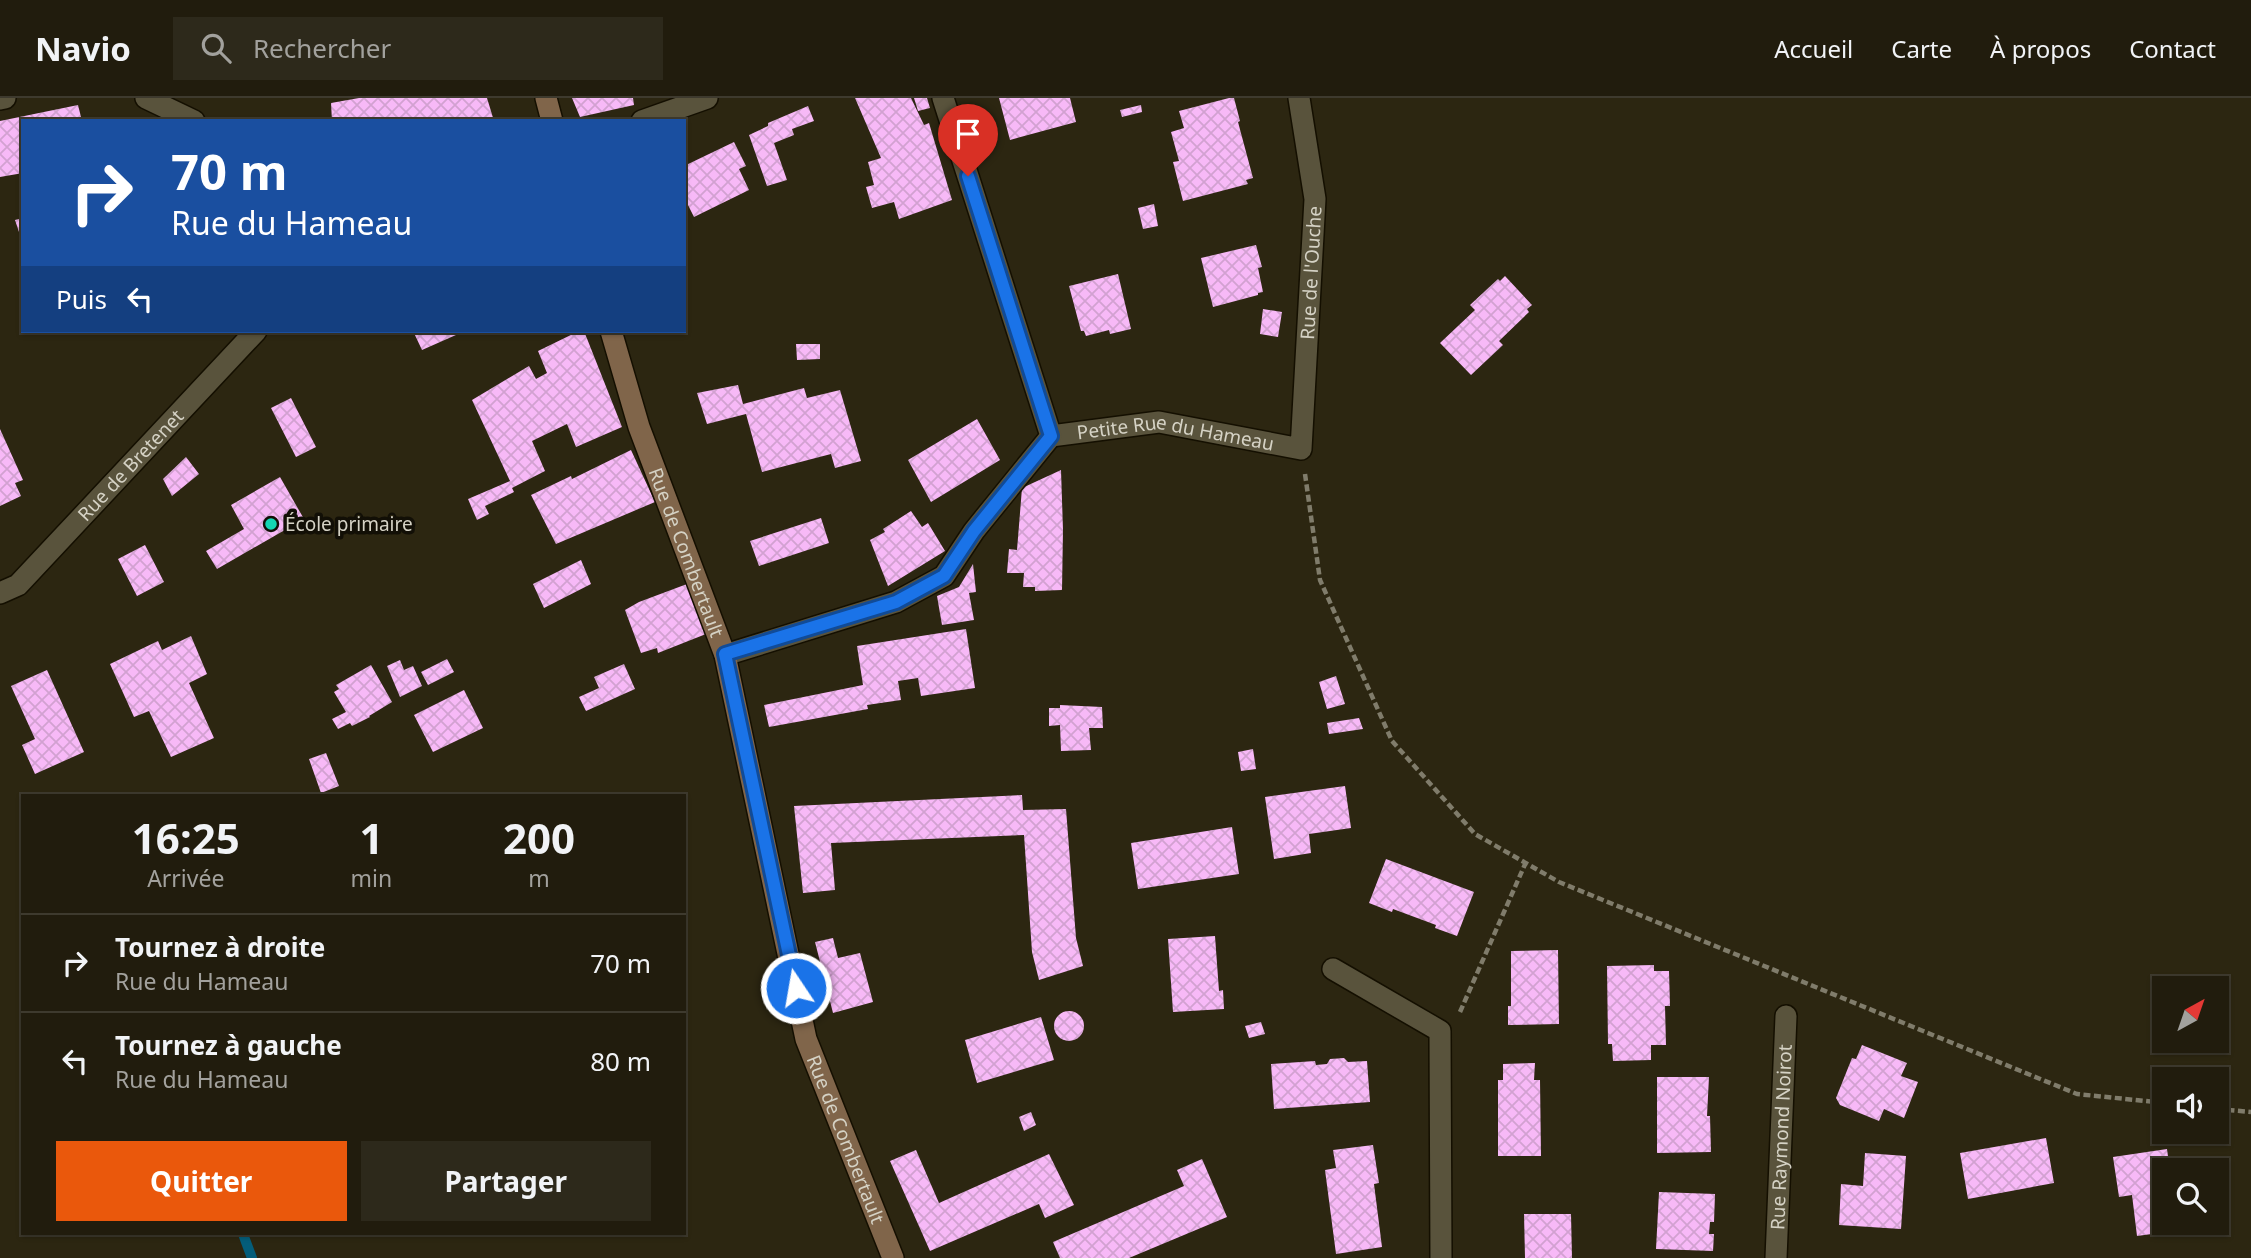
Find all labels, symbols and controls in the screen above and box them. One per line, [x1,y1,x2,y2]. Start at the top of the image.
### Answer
search box [173,17,663,80]
text: Navio [35,26,131,71]
icon: search [197,29,235,67]
text: Rechercher [253,30,391,66]
text: Accueil [1774,32,1853,65]
text: Carte [1891,32,1952,65]
text: À propos [1990,32,2091,65]
text: Contact [2129,32,2216,65]
pin [938,104,998,176]
icon: arrive [949,115,987,153]
text: 70 m [171,138,288,204]
icon: right [56,147,147,238]
text: Rue du Hameau [171,201,412,244]
street label: Rue de l'Ouche [1294,205,1328,340]
icon: left [121,280,159,318]
text: Puis [56,281,107,317]
street label: Rue de Bretenet [72,404,189,527]
street label: Petite Rue du Hameau [1075,409,1276,457]
street label: Rue de Combertault [643,464,730,641]
place label: École primaire [285,511,413,537]
marker: École primaire [263,516,279,532]
text: 16:25 [132,809,240,866]
text: 1 [359,809,383,866]
text: 200 [503,809,575,866]
text: Arrivée [147,862,224,894]
text: min [351,862,392,894]
text: m [528,862,550,894]
text: Tournez à droite [115,929,325,965]
icon: right [56,944,94,982]
text: 70 m [590,945,651,981]
position arrow [759,951,833,1025]
text: Rue du Hameau [115,965,288,997]
north arrow [2152,976,2230,1054]
map controls [2152,976,2229,1235]
text: Tournez à gauche [115,1027,342,1063]
icon: left [56,1042,94,1080]
text: 80 m [590,1043,651,1079]
street label: Rue Raymond Noirot [1764,1044,1798,1230]
street label: Rue de Combertault [801,1051,891,1227]
text: Rue du Hameau [115,1063,288,1095]
button: sound [2152,1067,2229,1144]
button: Quitter [56,1141,347,1221]
button: Partager [361,1141,651,1221]
button: search [2152,1158,2229,1235]

